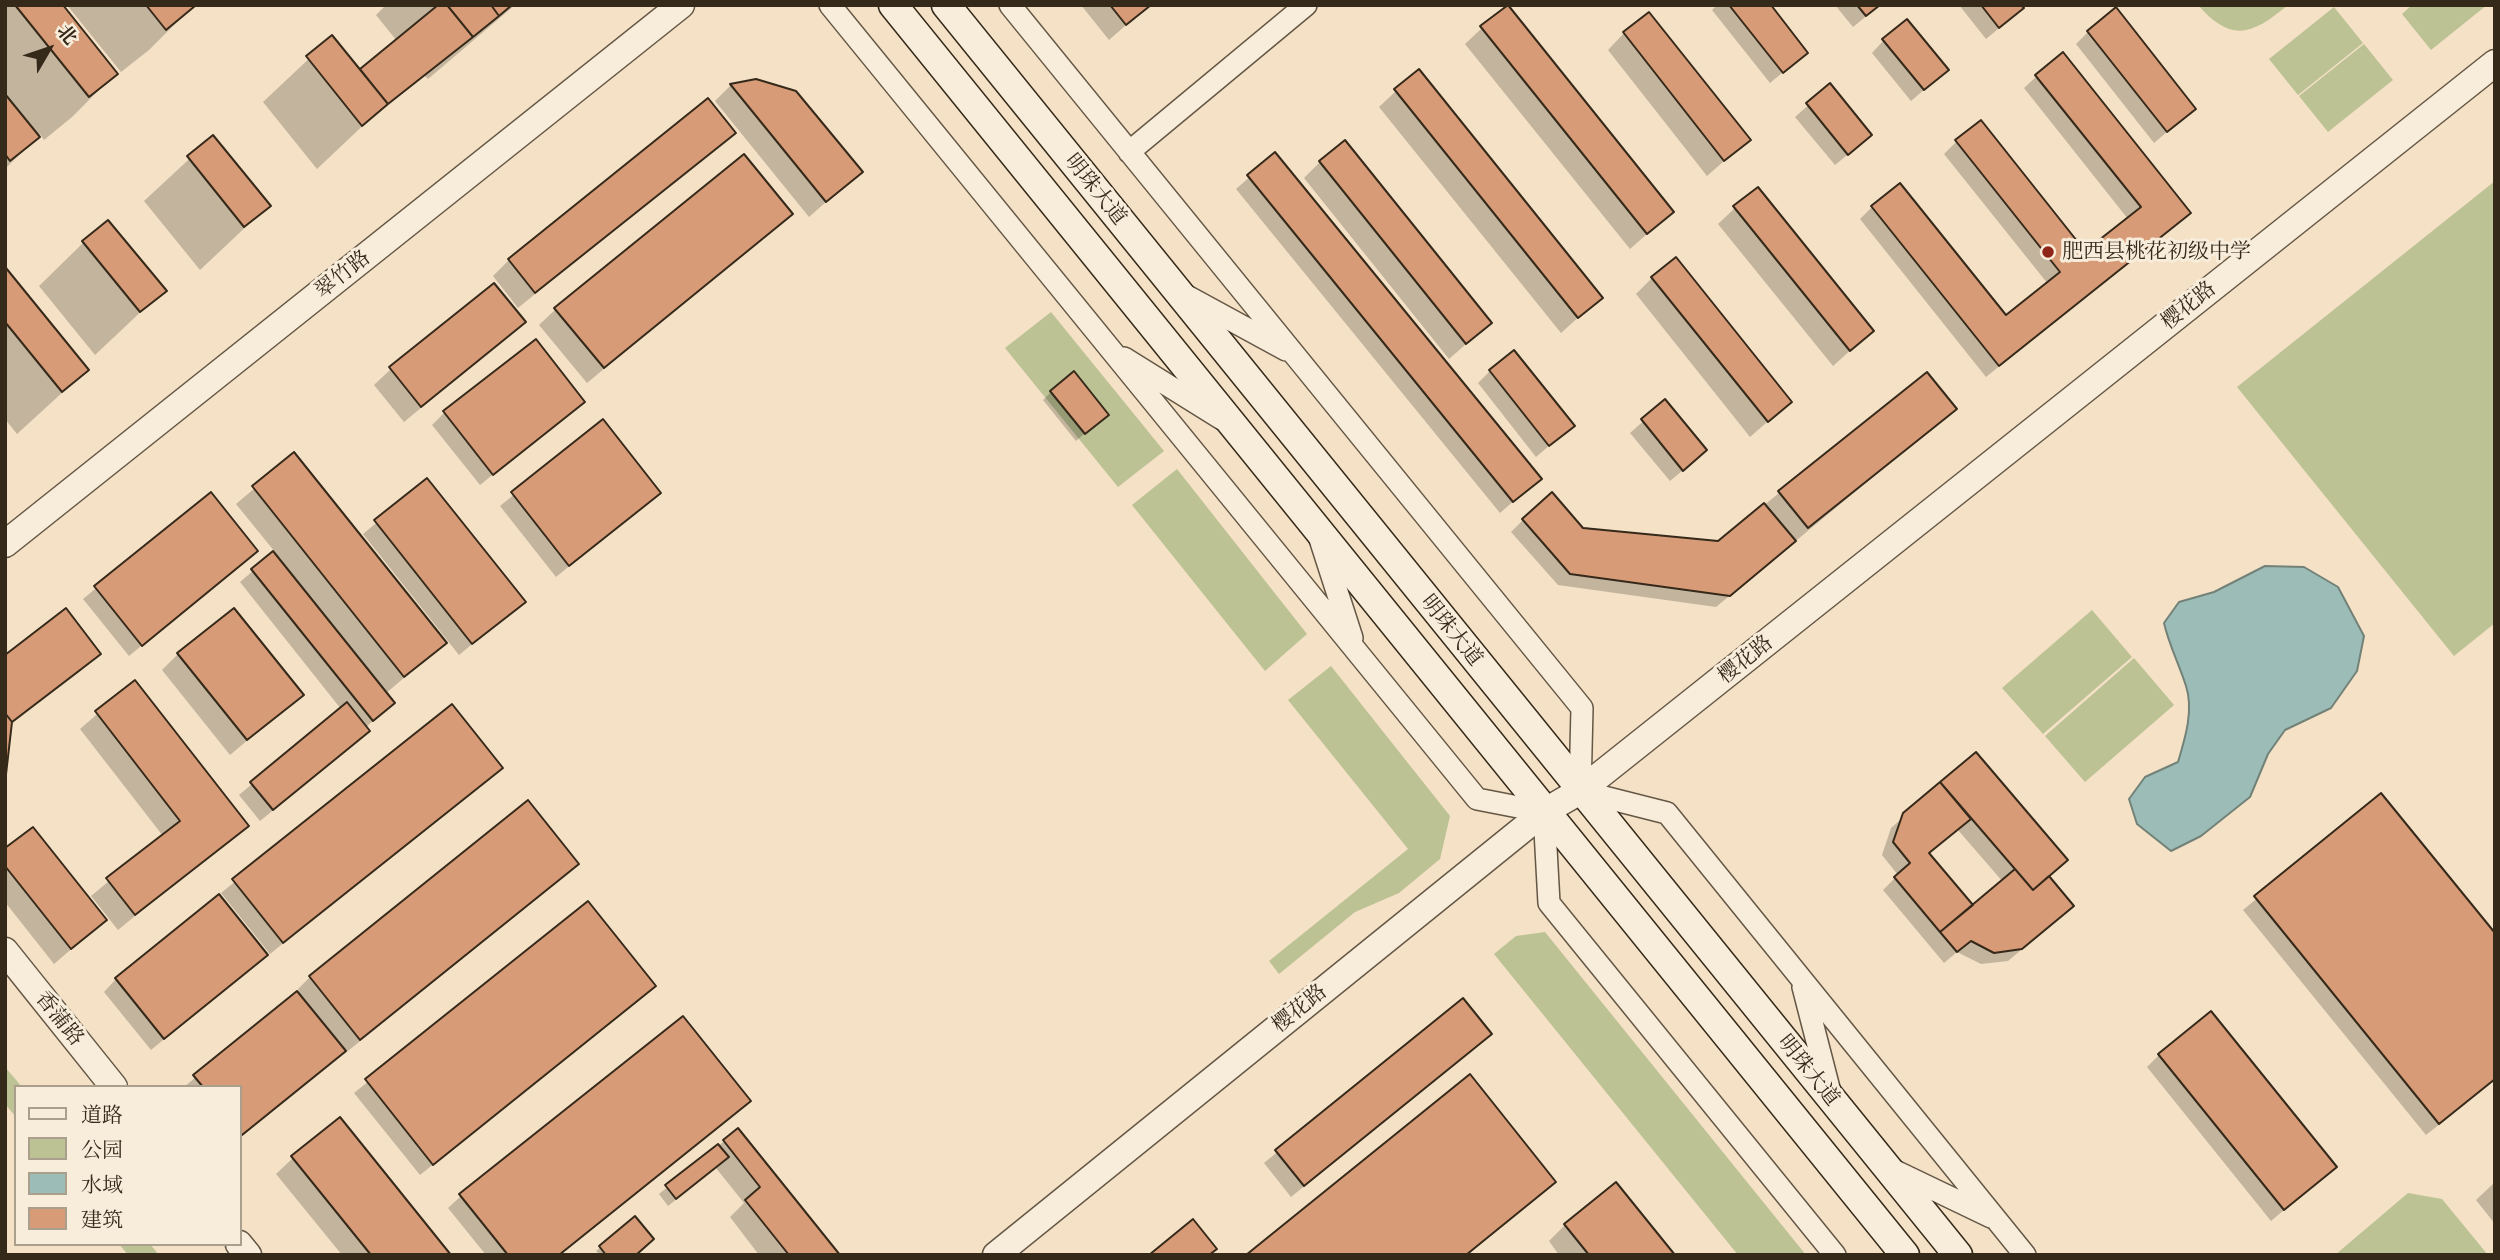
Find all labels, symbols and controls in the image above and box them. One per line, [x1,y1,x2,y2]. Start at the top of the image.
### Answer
north arrow [14,14,84,84]
text: 北 [52,22,79,49]
street label: 明珠大道 [1059,149,1131,231]
place label: 肥西县桃花初级中学 [2062,239,2251,265]
marker: 肥西县桃花初级中学 [2040,244,2056,260]
street label: 翠竹路 [310,246,376,304]
street label: 樱花路 [2157,276,2221,336]
street label: 明珠大道 [1415,590,1487,672]
street label: 樱花路 [1714,630,1778,690]
street label: 樱花路 [1268,979,1332,1039]
street label: 香蒲路 [29,987,89,1051]
street label: 明珠大道 [1772,1030,1844,1112]
legend [14,1085,242,1246]
text: 道路 [81,1106,123,1127]
text: 公园 [81,1141,123,1162]
text: 水域 [81,1176,123,1197]
text: 建筑 [81,1211,123,1232]

